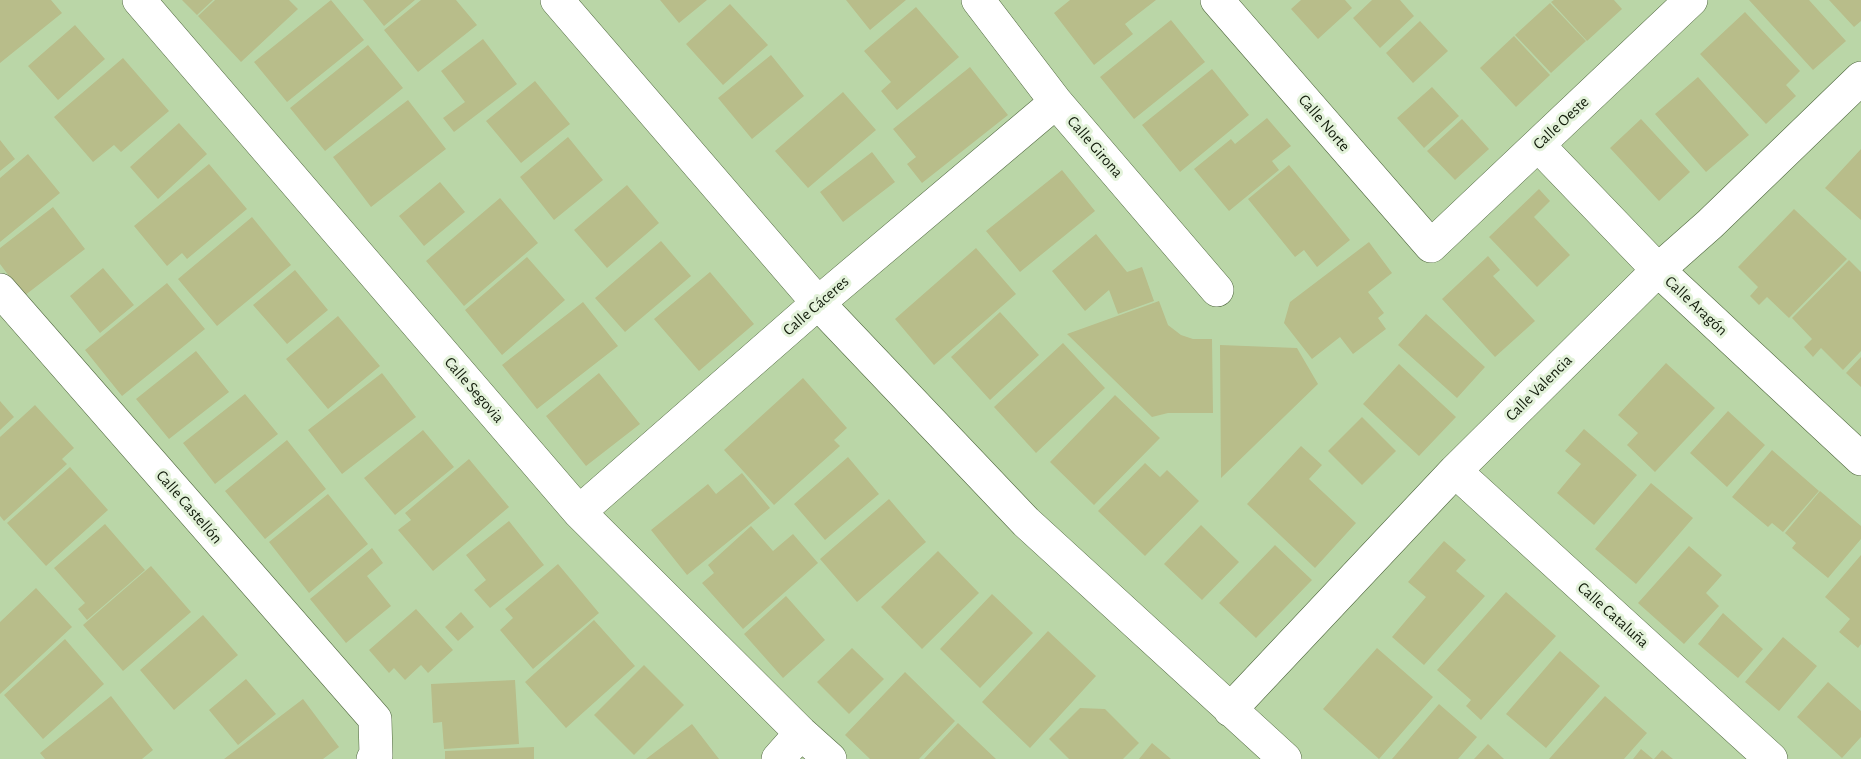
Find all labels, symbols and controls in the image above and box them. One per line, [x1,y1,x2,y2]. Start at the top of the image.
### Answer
street label: Calle Norte [1294,91,1354,155]
street label: Calle Oeste [1529,92,1593,154]
street label: Calle Girona [1063,112,1127,182]
street label: Calle Cáceres [779,272,853,340]
street label: Calle Aragón [1661,272,1731,340]
street label: Calle Valencia [1502,351,1576,425]
street label: Calle Segovia [440,353,508,427]
street label: Calle Castellón [152,466,226,548]
street label: Calle Cataluña [1573,578,1653,652]

